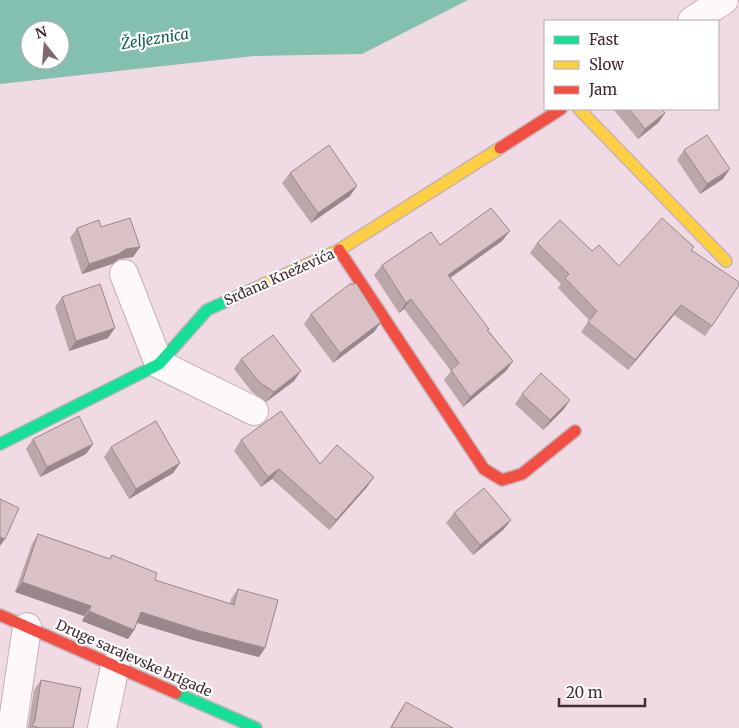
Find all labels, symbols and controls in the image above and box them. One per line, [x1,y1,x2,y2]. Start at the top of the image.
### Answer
north arrow [20,20,70,70]
legend [544,20,719,110]
text: N [33,22,49,43]
water label: Željeznica [118,23,190,53]
text: Fast [589,30,619,49]
text: Slow [589,55,624,74]
text: Jam [588,80,617,99]
street label: Srđana Kneževića [221,244,337,309]
street label: Druge sarajevske brigade [53,615,215,701]
scale bar [559,676,645,708]
text: 20 m [566,683,603,702]

